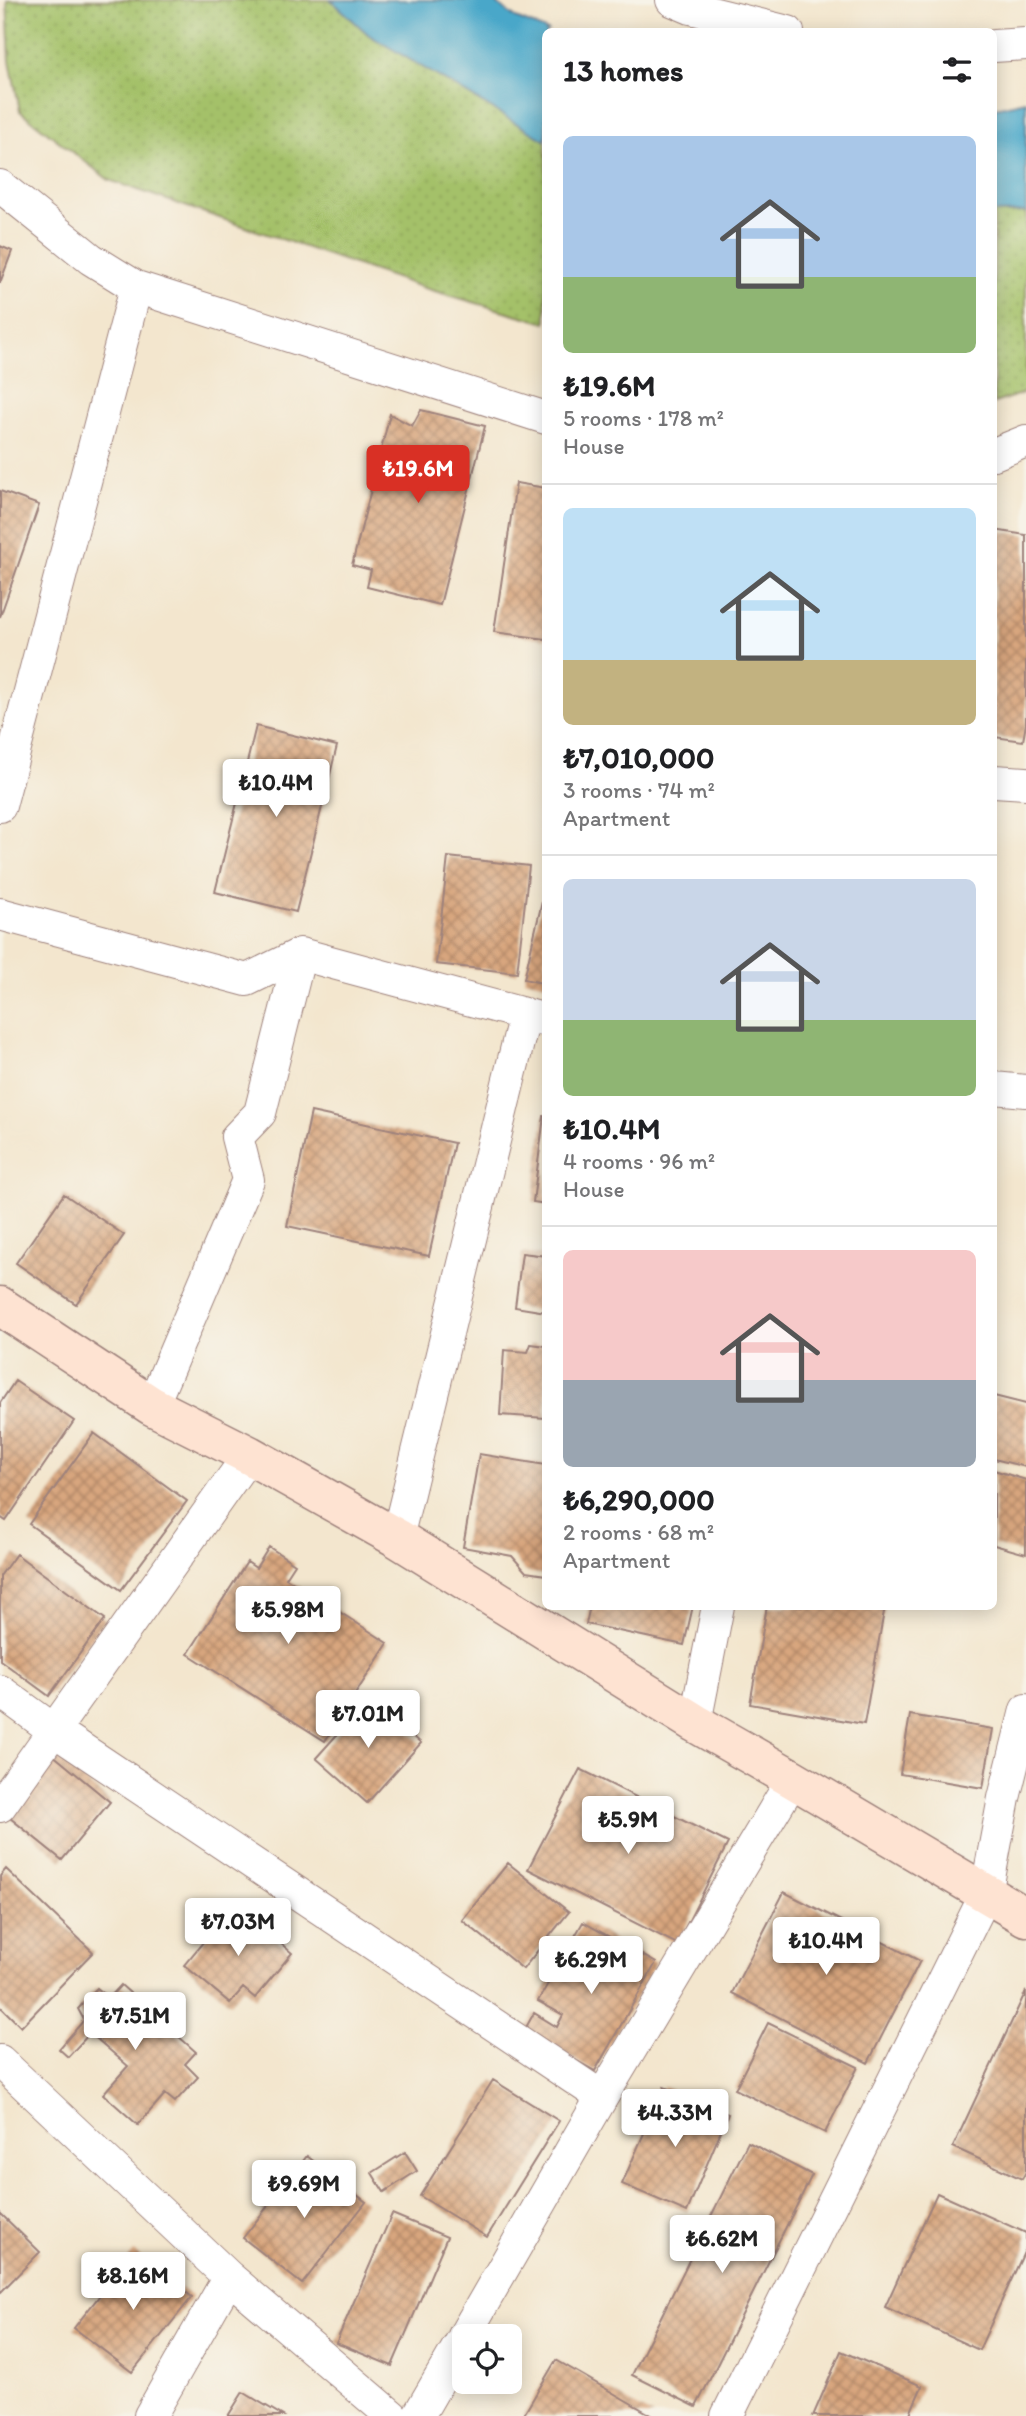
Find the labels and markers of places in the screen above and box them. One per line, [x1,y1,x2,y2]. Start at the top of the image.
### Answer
pin: ₺19.6M [361,446,475,505]
pin: ₺10.4M [219,760,333,819]
pin: ₺5.98M [231,1586,345,1646]
pin: ₺7.01M [311,1690,425,1750]
pin: ₺5.9M [579,1797,677,1856]
pin: ₺7.03M [181,1898,295,1958]
pin: ₺10.4M [769,1918,883,1977]
pin: ₺6.29M [534,1937,648,1996]
pin: ₺7.51M [78,1993,192,2052]
pin: ₺4.33M [618,2090,732,2149]
pin: ₺9.69M [247,2160,361,2220]
pin: ₺6.62M [665,2216,779,2275]
pin: ₺8.16M [76,2252,190,2312]

